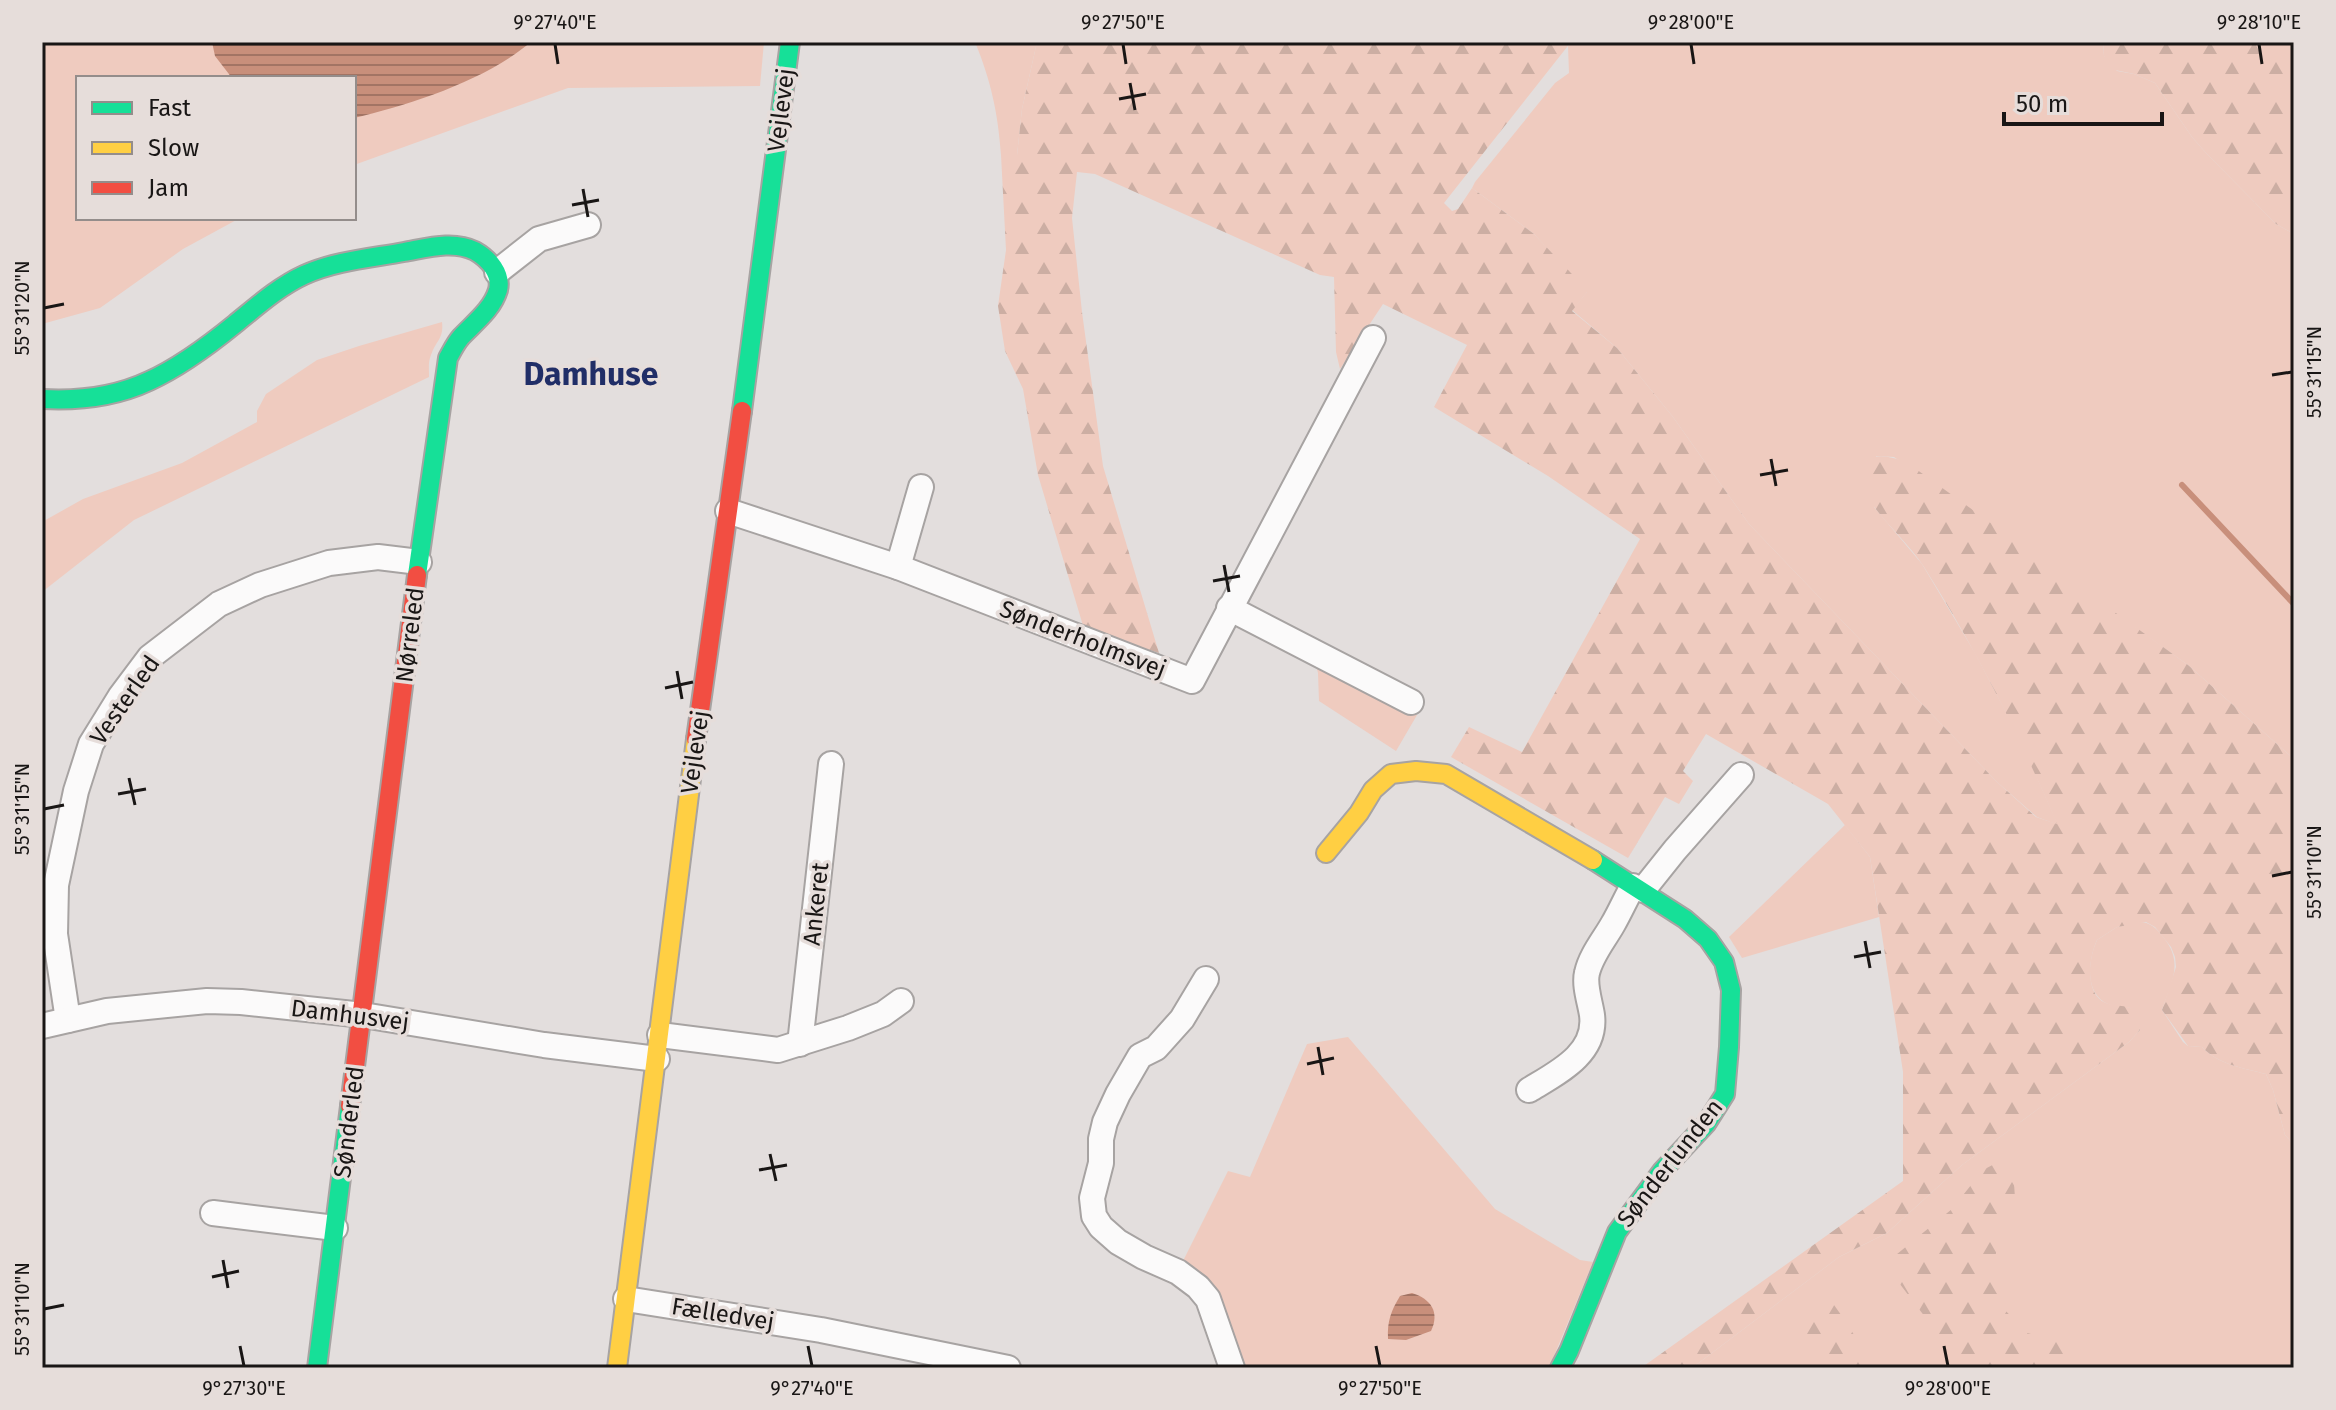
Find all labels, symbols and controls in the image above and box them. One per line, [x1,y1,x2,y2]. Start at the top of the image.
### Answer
text: 9°27'40"E [513,10,597,34]
text: 9°27'50"E [1081,10,1165,34]
text: 9°28'00"E [1648,10,1734,34]
text: 9°28'10"E [2217,10,2301,34]
street label: Vejlevej [762,67,800,153]
legend [76,76,356,220]
scale bar [2004,76,2162,126]
text: 50 m [2016,90,2068,118]
text: Fast [148,94,191,122]
text: Slow [148,134,199,162]
text: Jam [148,174,189,202]
text: 55°31'20"N [10,260,34,356]
text: 55°31'15"N [2302,326,2326,418]
district label: Damhuse [524,355,658,393]
street label: Nørreled [390,586,430,684]
street label: Sønderholmsvej [996,594,1170,684]
street label: Vesterled [84,650,166,750]
street label: Vejlevej [675,708,715,796]
text: 55°31'15"N [10,763,34,855]
text: 55°31'10"N [2302,825,2326,919]
street label: Ankeret [798,861,834,947]
street label: Damhusvej [289,994,411,1036]
street label: Sønderled [328,1065,370,1179]
street label: Sønderlunden [1611,1094,1729,1232]
text: 55°31'10"N [10,1262,34,1356]
street label: Fælledvej [670,1292,776,1336]
text: 9°27'30"E [202,1376,286,1400]
text: 9°27'40"E [770,1376,854,1400]
text: 9°27'50"E [1338,1376,1422,1400]
text: 9°28'00"E [1905,1376,1991,1400]

